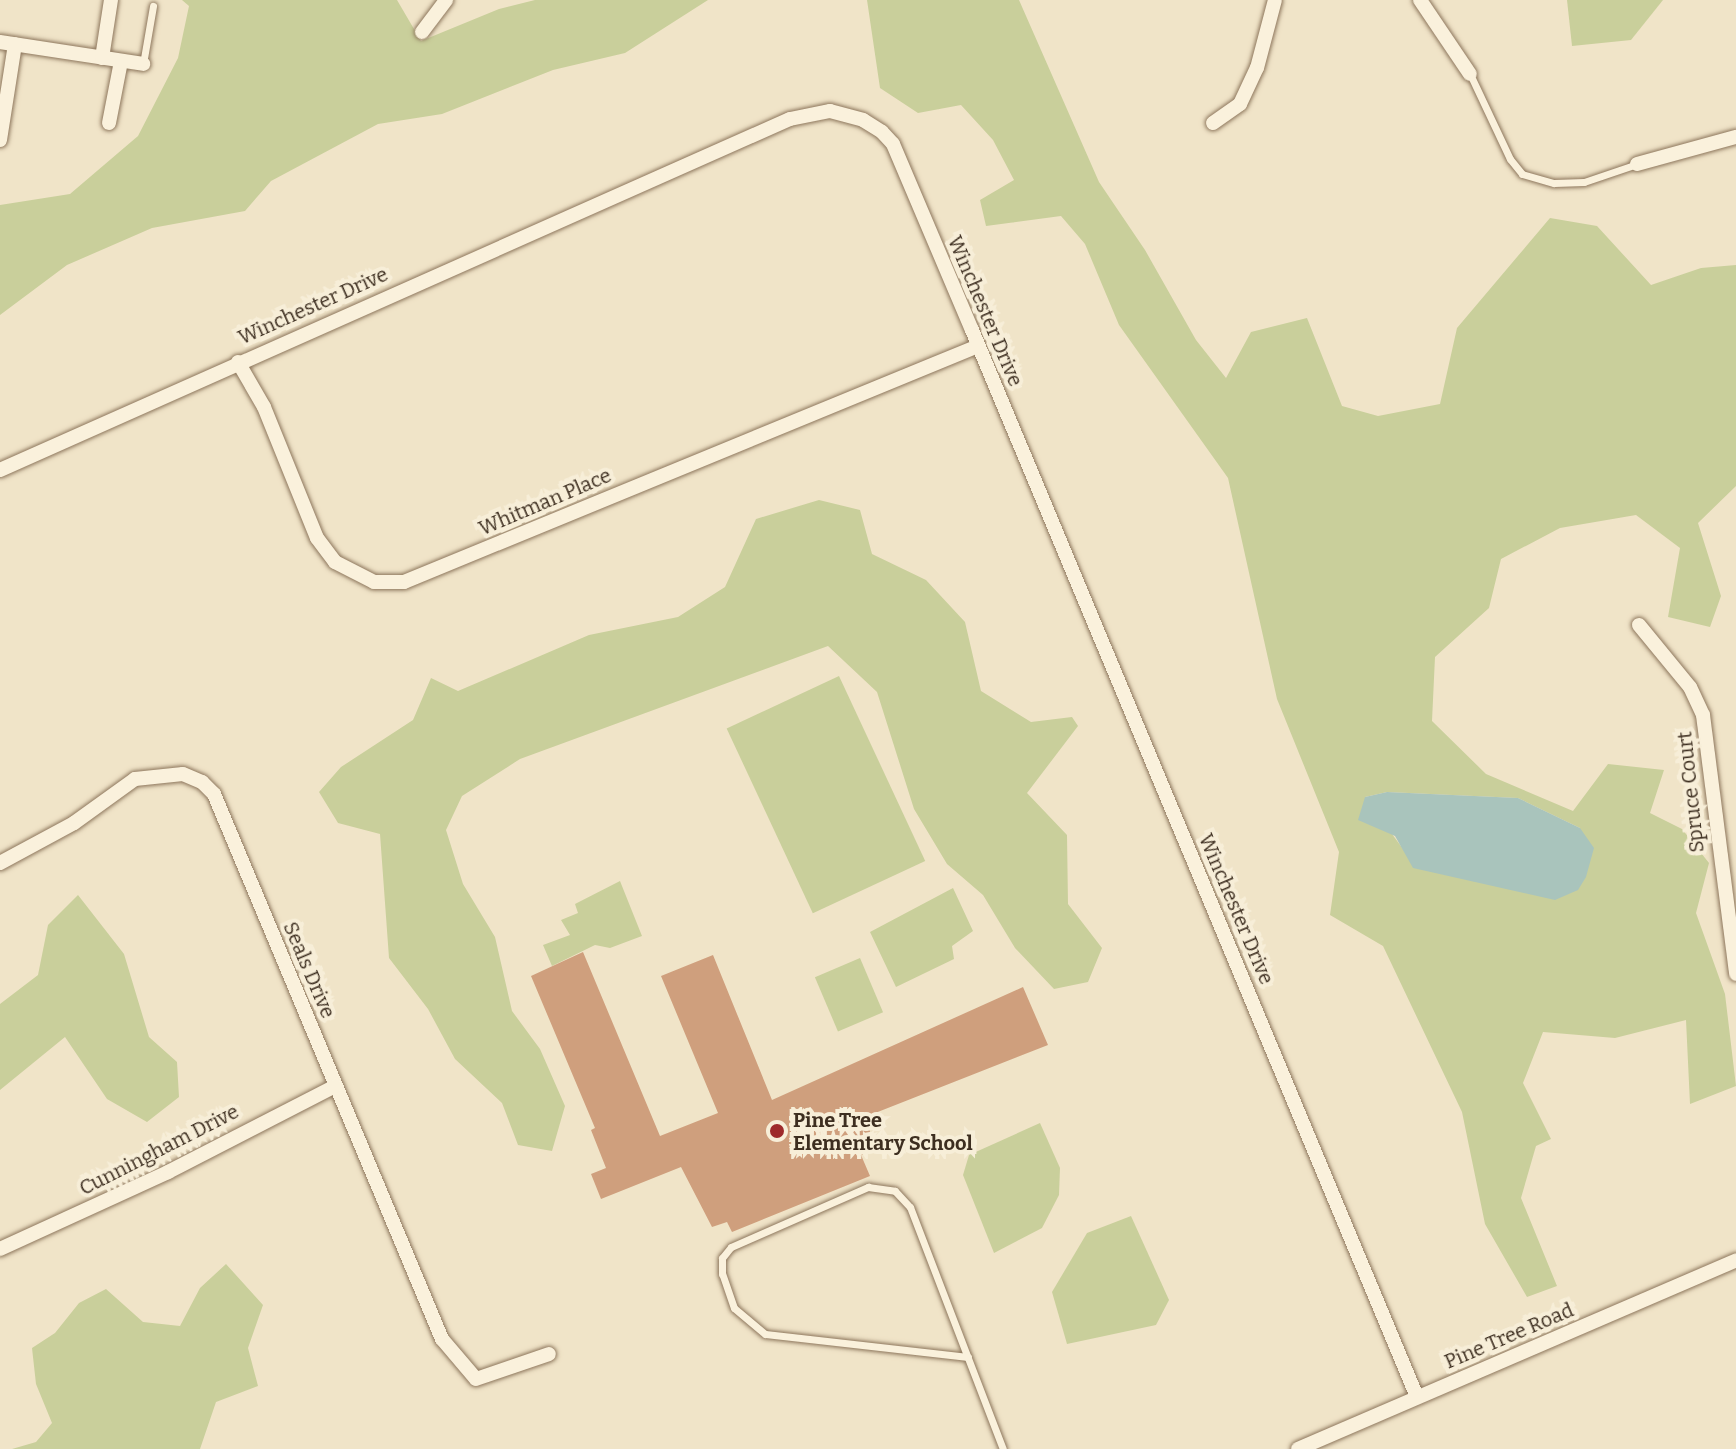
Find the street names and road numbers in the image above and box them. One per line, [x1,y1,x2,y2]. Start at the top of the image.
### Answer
street label: Winchester Drive [942,232,1028,390]
street label: Winchester Drive [235,262,391,350]
street label: Whitman Place [475,463,615,541]
street label: Spruce Court [1673,730,1709,854]
street label: Winchester Drive [1193,830,1279,988]
street label: Seals Drive [278,918,340,1022]
street label: Cunningham Drive [75,1100,243,1200]
street label: Pine Tree Road [1441,1298,1577,1374]

